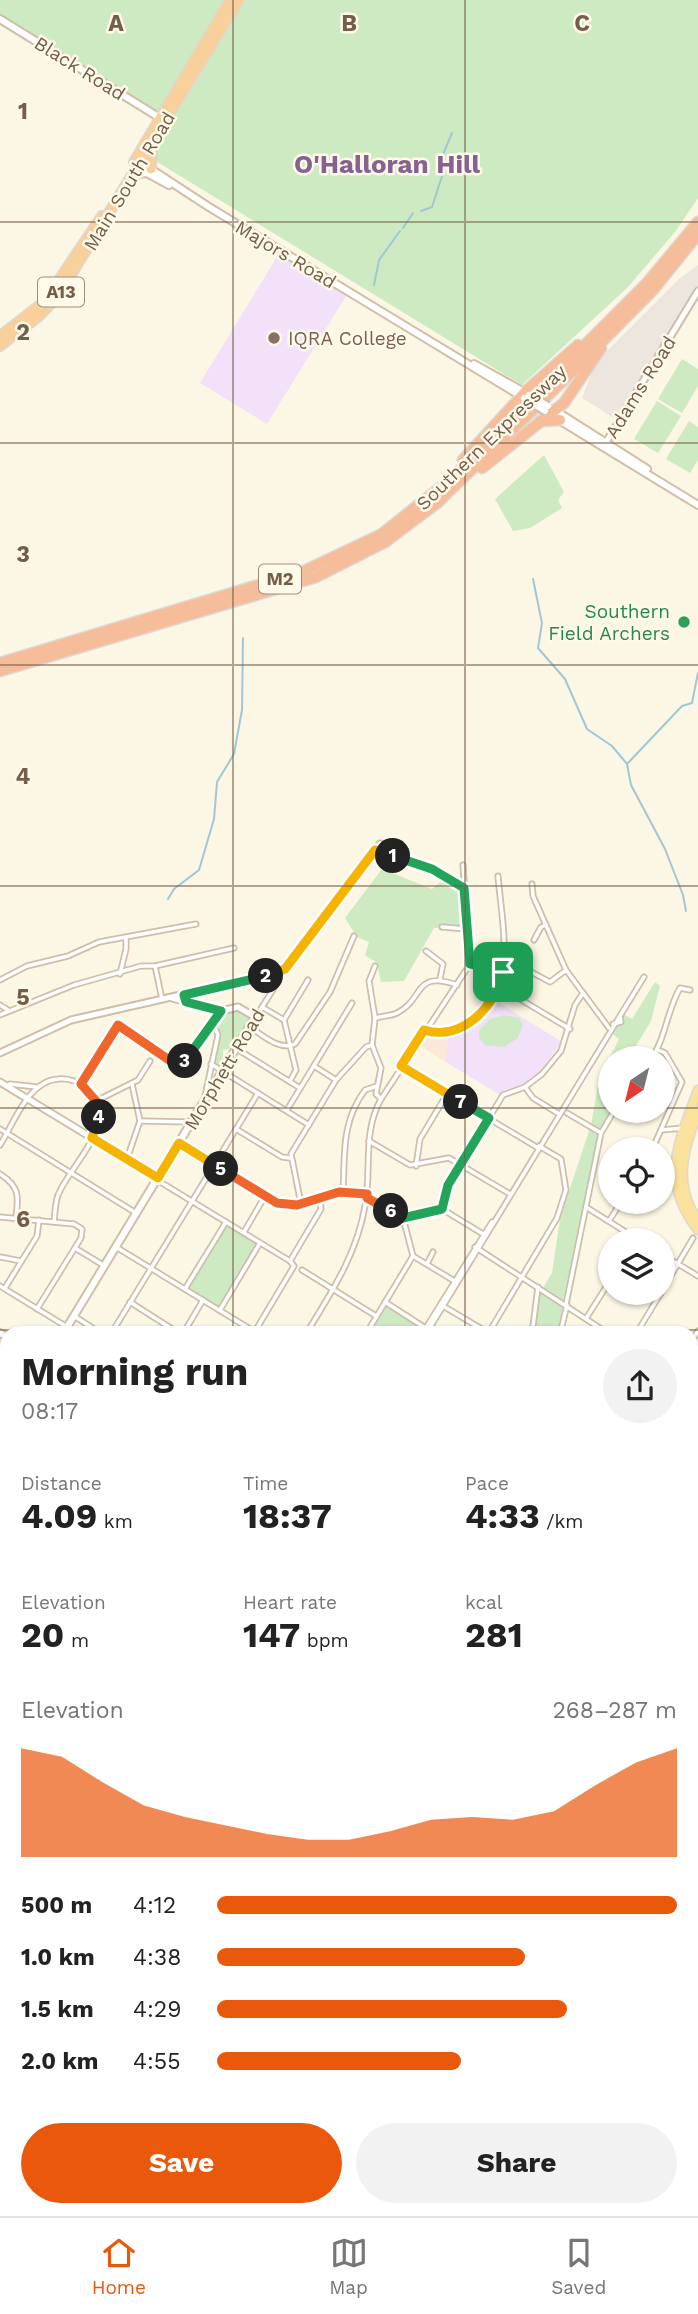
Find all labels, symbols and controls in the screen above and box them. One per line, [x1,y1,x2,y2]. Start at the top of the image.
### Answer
text: A [108,10,124,37]
text: B [341,10,357,37]
text: C [574,10,590,37]
street label: Black Road [30,31,129,105]
text: 1 [18,98,28,125]
street label: Main South Road [79,108,180,255]
district label: O'Halloran Hill [294,149,481,179]
street label: Majors Road [231,215,340,294]
road number: A13 [38,278,84,306]
text: 2 [16,319,30,346]
place label: IQRA College [288,327,407,350]
marker: IQRA College [266,330,282,346]
street label: Adams Road [600,332,681,443]
street label: Southern Expressway [412,360,571,515]
text: 3 [16,541,30,568]
road number: M2 [259,564,301,594]
place label: Southern Field Archers [548,600,670,645]
marker: Southern Field Archers [676,614,692,630]
text: 4 [16,763,31,790]
pin: 1 [376,838,410,874]
text: 1 [388,844,397,867]
pin [473,942,533,1002]
icon: arrive [484,953,522,991]
pin: 2 [248,958,284,993]
text: 2 [260,964,271,987]
text: 5 [16,984,30,1011]
street label: Morphett Road [179,1005,270,1134]
pin: 3 [168,1044,202,1078]
north arrow [598,1046,676,1124]
map controls [598,1046,675,1305]
text: 3 [179,1049,190,1072]
pin: 7 [444,1084,478,1120]
text: 7 [455,1090,466,1113]
pin: 4 [82,1100,116,1134]
text: 4 [92,1105,105,1128]
button: locate [598,1137,675,1214]
pin: 5 [204,1152,238,1186]
text: 5 [215,1157,226,1180]
pin: 6 [374,1194,408,1228]
text: 6 [385,1199,396,1222]
text: 6 [16,1206,30,1233]
button: layers [598,1228,675,1305]
button: share [603,1349,677,1423]
text: Morning run [21,1350,248,1394]
text: 08:17 [21,1398,78,1425]
text: Distance [21,1472,102,1495]
text: Time [243,1472,288,1495]
text: Pace [465,1472,509,1495]
text: 4.09 [21,1495,97,1537]
text: 18:37 [243,1495,332,1537]
text: 4:33 [465,1495,540,1537]
text: km [97,1510,133,1533]
text: /km [540,1510,583,1533]
text: Elevation [21,1591,106,1614]
text: Heart rate [243,1591,337,1614]
text: kcal [465,1591,503,1614]
text: 20 [21,1614,64,1656]
text: 147 [243,1614,300,1656]
text: 281 [465,1614,523,1656]
text: m [64,1629,89,1652]
text: bpm [300,1629,349,1652]
text: Elevation [21,1697,124,1724]
text: 268–287 m [552,1697,677,1724]
text: 500 m [21,1892,92,1919]
text: 4:12 [133,1892,176,1919]
text: 1.0 km [21,1944,95,1971]
text: 4:38 [133,1944,181,1971]
text: 1.5 km [21,1996,94,2023]
text: 4:29 [133,1996,181,2023]
text: 2.0 km [21,2048,99,2075]
text: 4:55 [133,2048,181,2075]
button: Save [21,2123,342,2203]
button: Share [356,2123,677,2203]
tab: Home [92,2234,146,2299]
tab: Map [329,2234,368,2299]
tab: Saved [551,2234,606,2299]

